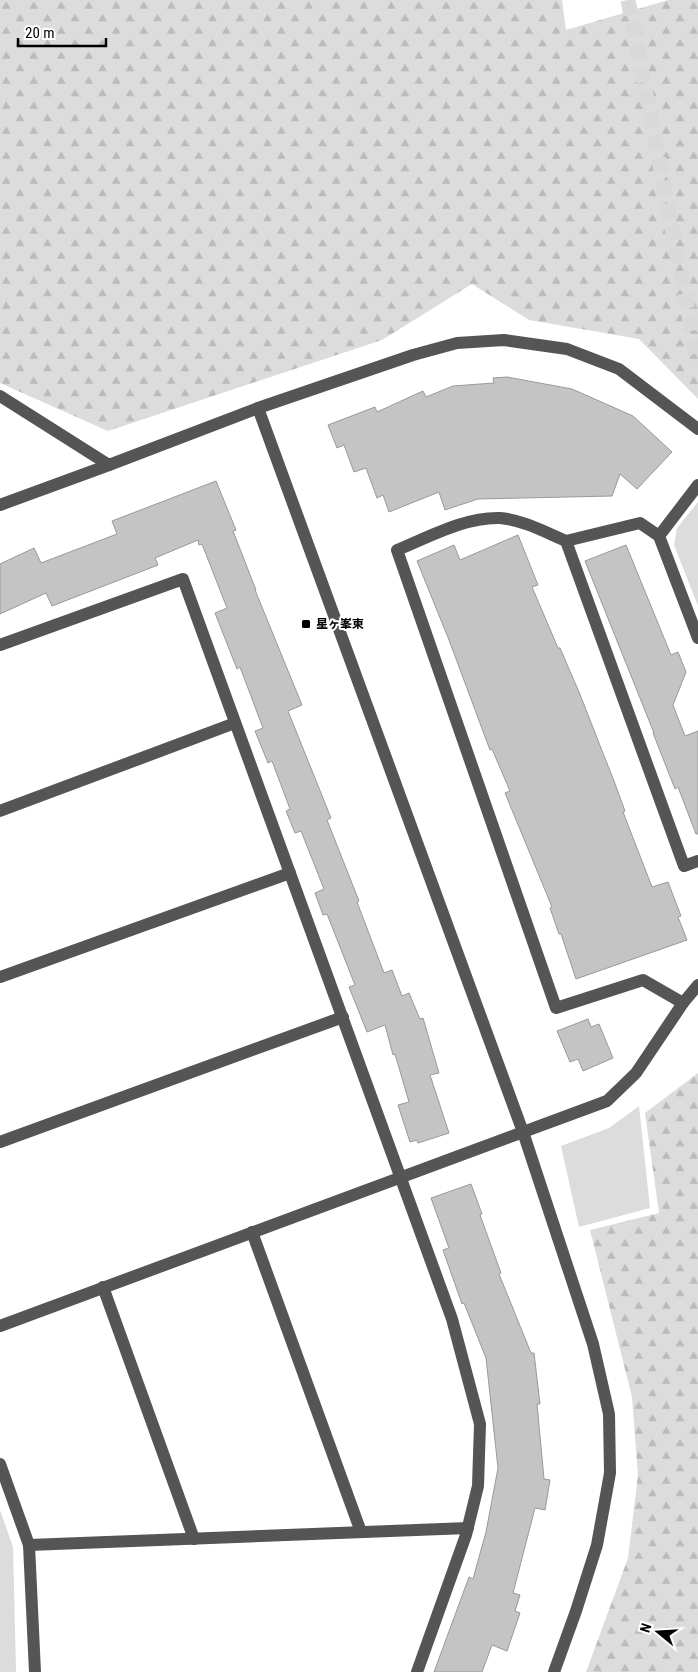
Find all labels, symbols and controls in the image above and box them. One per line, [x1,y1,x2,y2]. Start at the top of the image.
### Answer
scale bar [18,15,105,47]
text: 20 m [25,24,55,42]
place label: 星ヶ峯東 [316,617,364,631]
marker: 星ヶ峯東 [300,618,312,630]
north arrow [633,1607,683,1657]
text: N [637,1621,655,1635]

